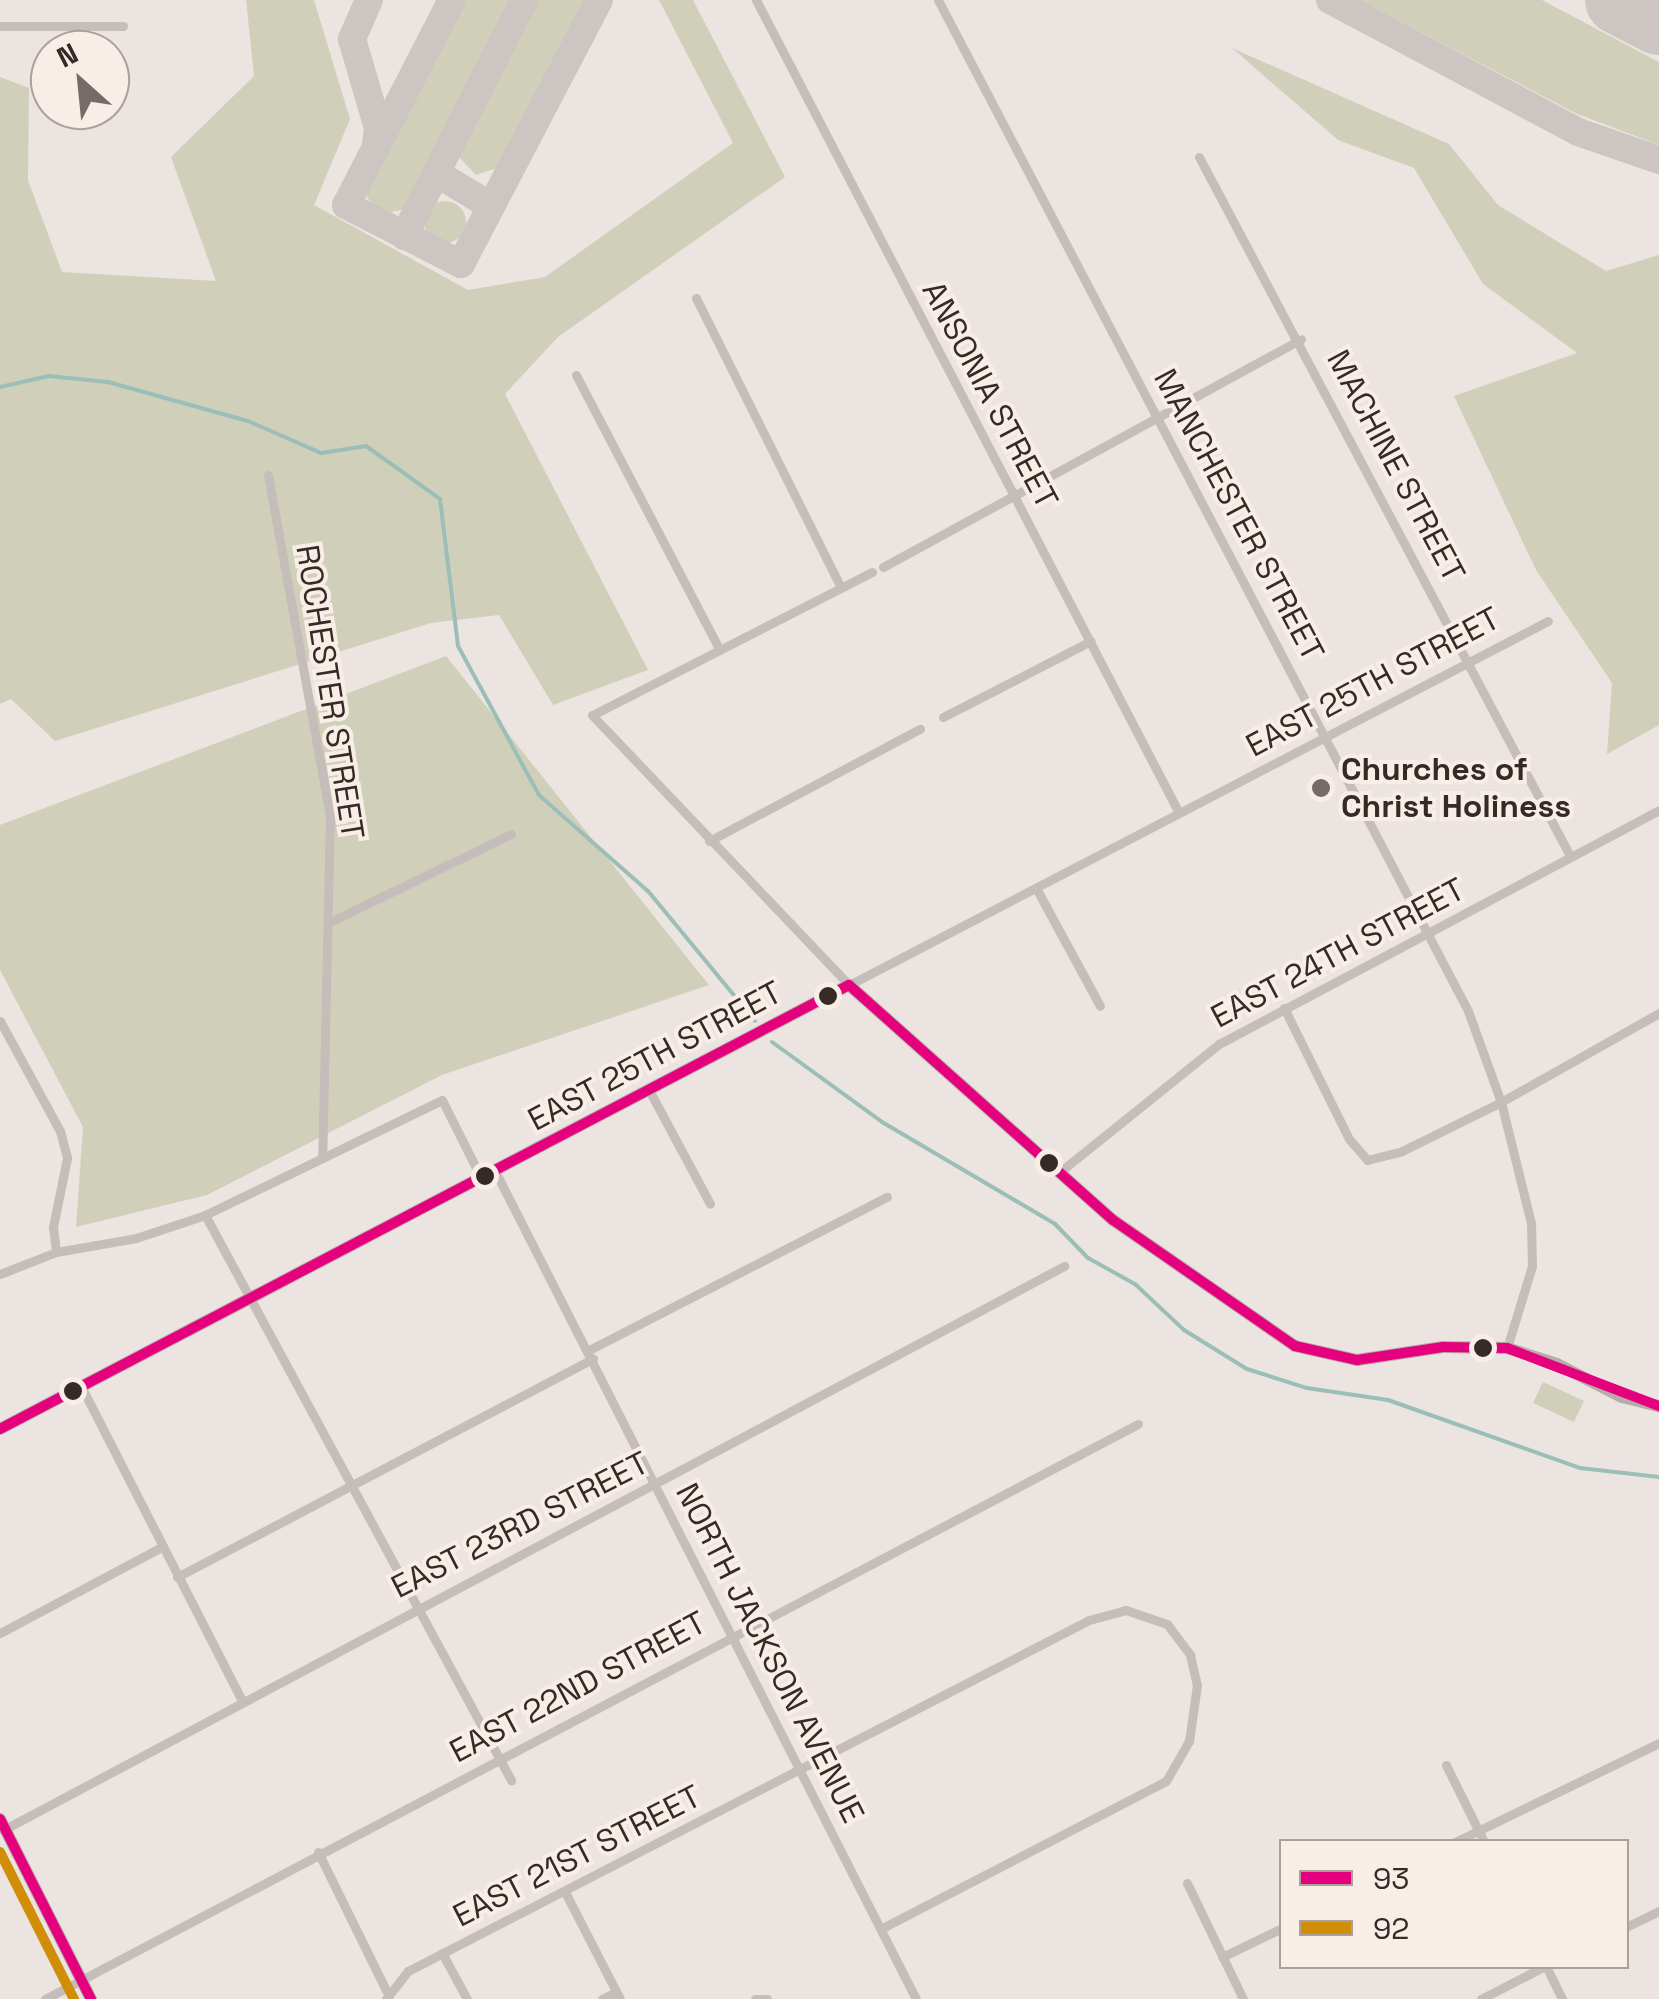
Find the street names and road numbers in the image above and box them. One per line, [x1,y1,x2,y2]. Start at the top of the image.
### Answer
street label: ANSONIA STREET [914,275,1066,515]
street label: MACHINE STREET [1319,344,1473,588]
street label: MANCHESTER STREET [1146,362,1332,668]
street label: ROCHESTER STREET [288,542,372,842]
street label: EAST 25TH STREET [1239,599,1507,765]
street label: EAST 24TH STREET [1204,870,1472,1036]
street label: EAST 25TH STREET [521,973,789,1139]
street label: EAST 23RD STREET [385,1443,655,1607]
street label: NORTH JACKSON AVENUE [668,1477,872,1829]
street label: EAST 22ND STREET [443,1603,713,1771]
street label: EAST 21ST STREET [446,1777,708,1935]

